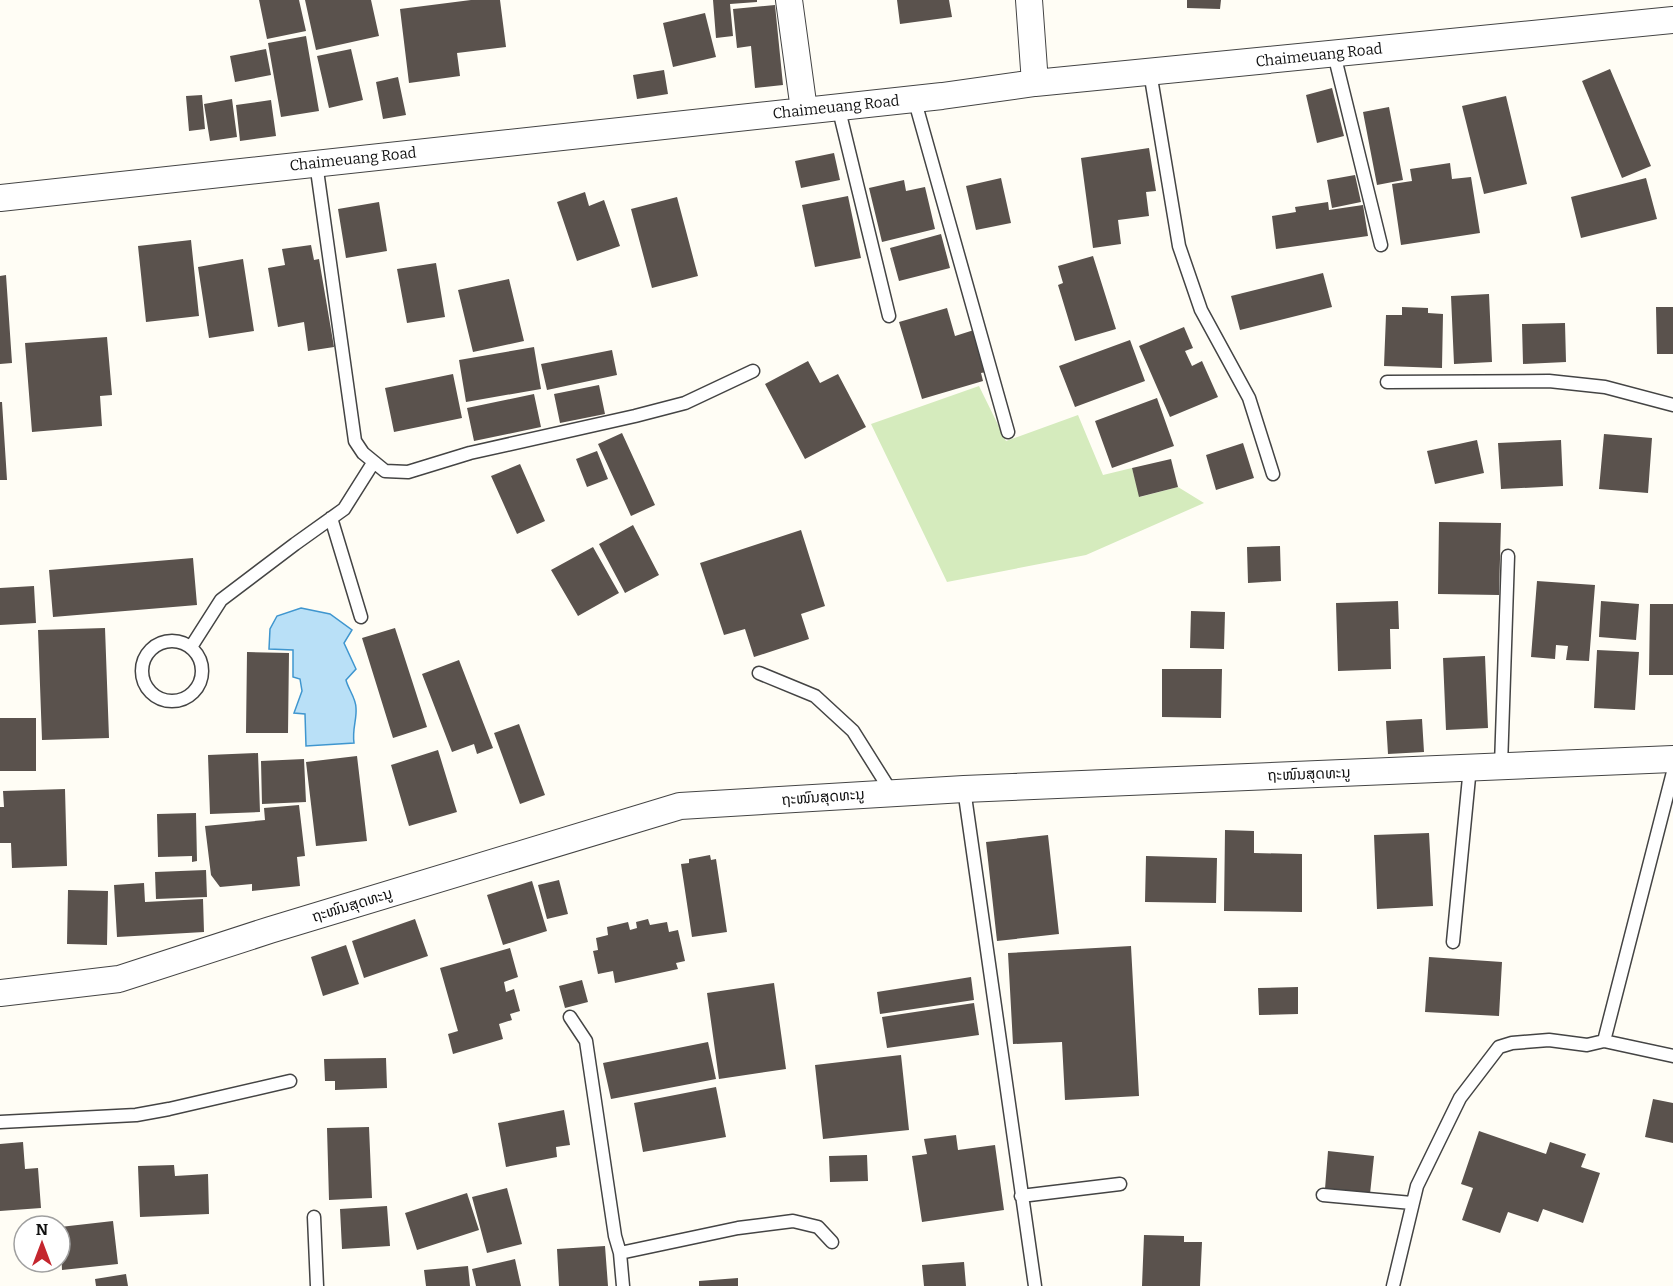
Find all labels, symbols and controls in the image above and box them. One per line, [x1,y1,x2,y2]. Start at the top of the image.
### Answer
street label: Chaimeuang Road [1255,39,1383,71]
street label: Chaimeuang Road [772,91,900,123]
street label: Chaimeuang Road [289,143,417,175]
street label: ຖະໜົນສຸດທະນູ [1267,764,1351,785]
street label: ຖະໜົນສຸດທະນູ [781,785,865,810]
street label: ຖະໜົນສຸດທະນູ [310,884,395,927]
north arrow [12,1214,72,1274]
text: N [36,1220,48,1239]

